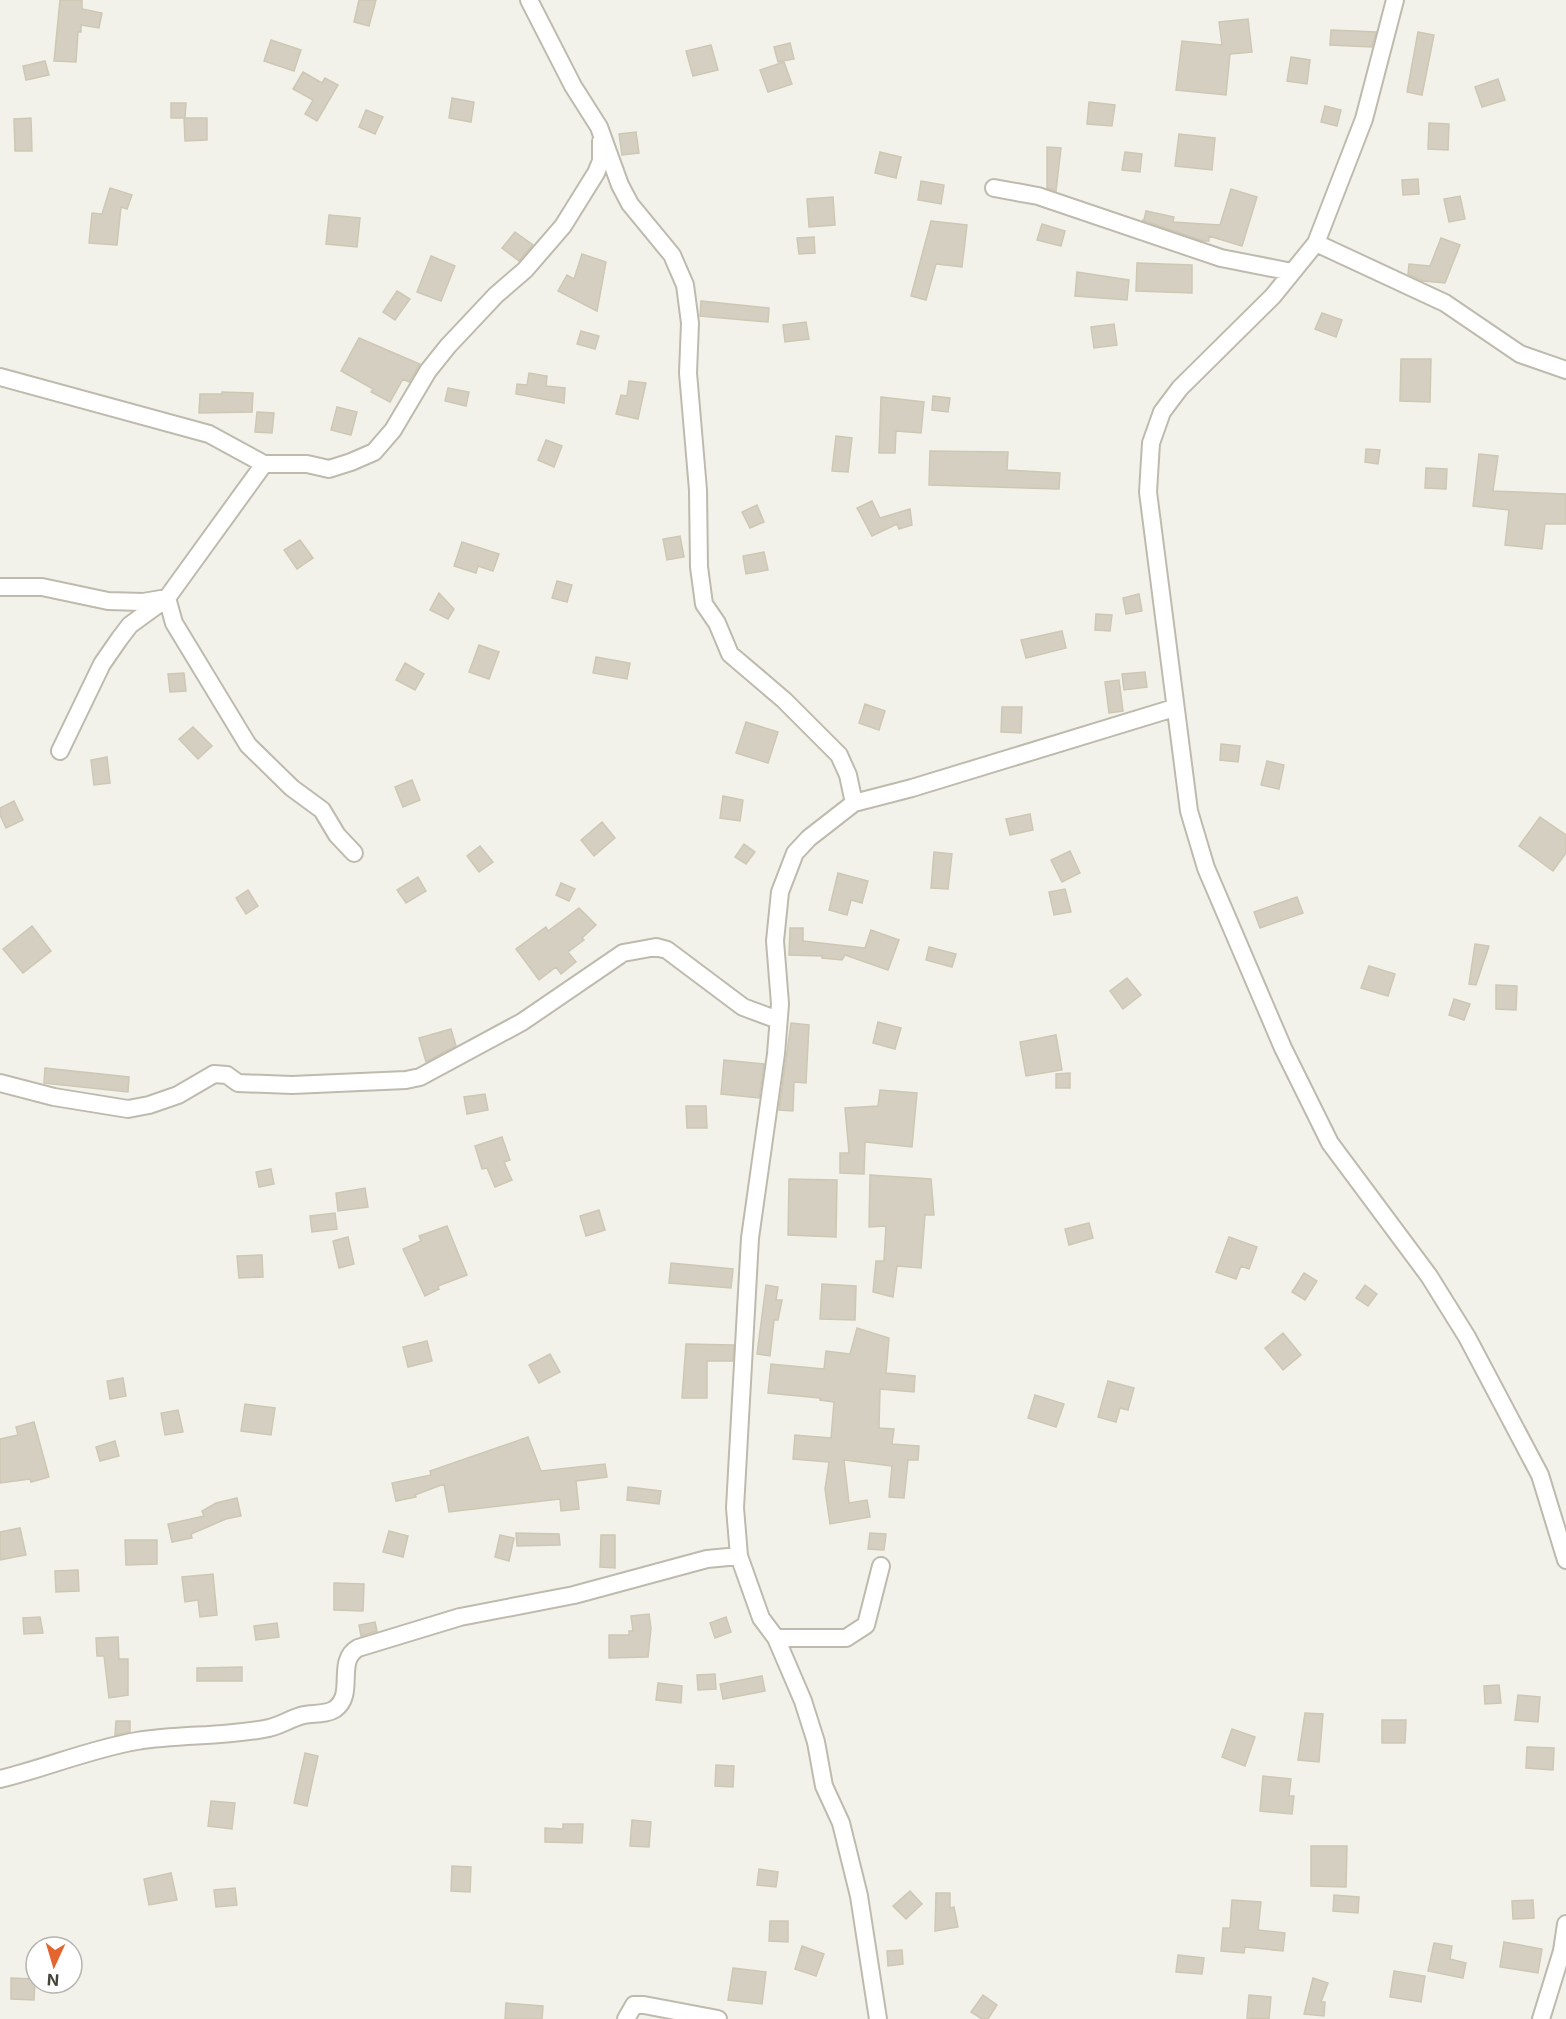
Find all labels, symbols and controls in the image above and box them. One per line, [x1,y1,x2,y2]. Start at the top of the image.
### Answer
north arrow [24,1935,84,1995]
text: N [46,1970,60,1990]

